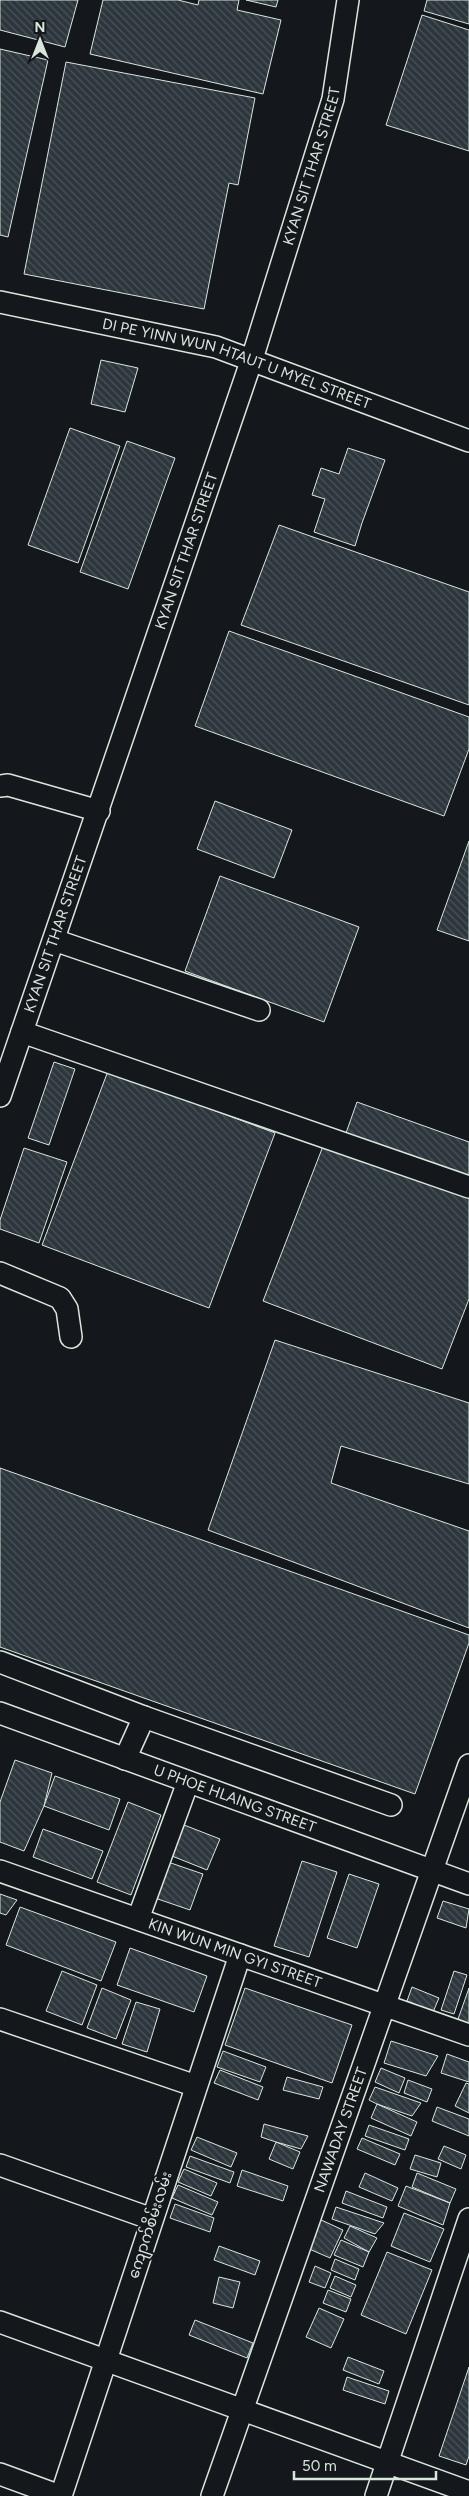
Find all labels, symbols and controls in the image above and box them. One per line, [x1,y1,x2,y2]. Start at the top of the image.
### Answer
north arrow [15,15,65,65]
text: N [35,19,45,36]
street label: KYAN SIT THAR STREET [279,85,344,247]
street label: DI PE YINN WUN HTAUT U MYEL STREET [101,315,374,413]
street label: KYAN SIT THAR STREET [151,469,222,632]
street label: KYAN SIT THAR STREET [20,853,91,1015]
street label: U PHOE HLAING STREET [151,1761,319,1837]
street label: KIN WUN MIN GYI STREET [146,1915,325,1992]
street label: NAWADAY STREET [310,2064,371,2195]
street label: ကျောက်စိမ်းလမ်း [123,2169,179,2282]
scale bar [294,2448,436,2480]
text: 50 m [302,2457,337,2475]

